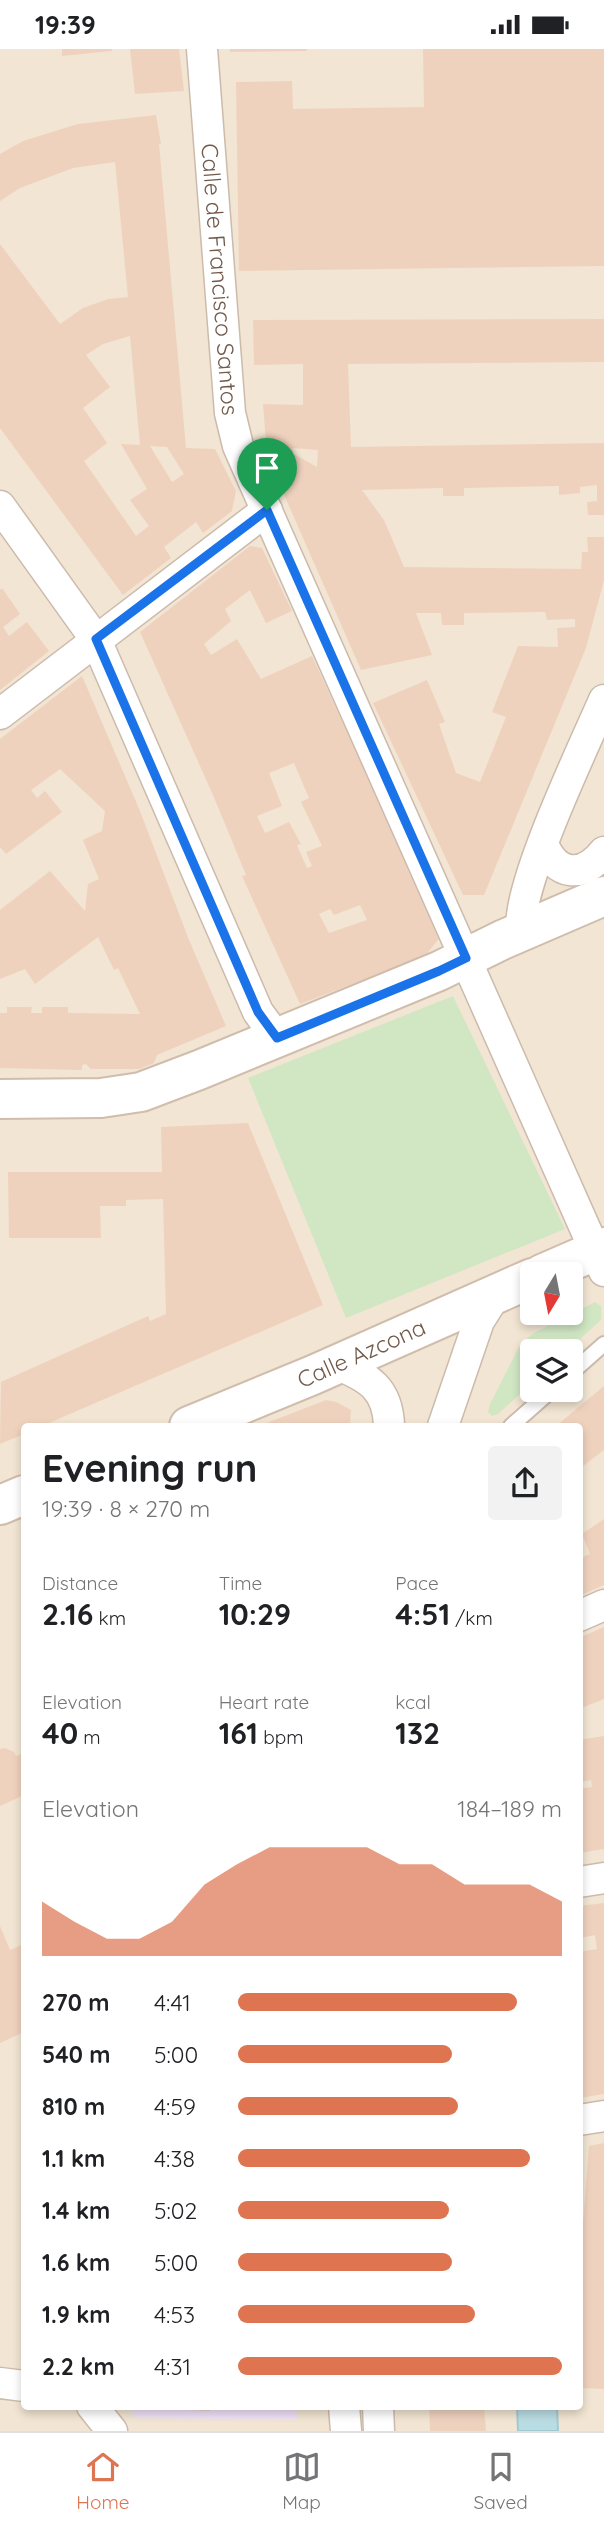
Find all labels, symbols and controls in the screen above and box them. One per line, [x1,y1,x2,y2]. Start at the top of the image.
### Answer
text: 19:39 [35,8,96,41]
street label: Calle de Francisco Santos [195,142,245,416]
pin [237,438,297,510]
icon: arrive [248,449,286,487]
north arrow [520,1262,583,1325]
map controls [520,1262,583,1402]
street label: Calle Azcona [293,1312,430,1394]
button: layers [520,1339,583,1402]
text: Evening run [42,1444,257,1492]
button: share [488,1446,562,1520]
text: 19:39 · 8 × 270 m [42,1494,210,1523]
text: Distance [42,1571,118,1595]
text: Time [219,1571,262,1595]
text: Pace [395,1571,439,1595]
text: 2.16 [42,1595,93,1633]
text: 10:29 [219,1595,291,1633]
text: 4:51 [395,1595,450,1633]
text: km [93,1606,126,1630]
text: /km [450,1606,493,1630]
text: Elevation [42,1690,122,1714]
text: Heart rate [219,1690,309,1714]
text: kcal [395,1690,431,1714]
text: 40 [42,1714,78,1752]
text: 161 [219,1714,258,1752]
text: 132 [395,1714,440,1752]
text: m [78,1725,101,1749]
text: bpm [258,1725,304,1749]
text: Elevation [42,1794,139,1823]
text: 184–189 m [457,1794,562,1823]
text: 270 m [42,1988,109,2017]
text: 4:41 [154,1988,191,2017]
text: 540 m [42,2040,111,2069]
text: 5:00 [154,2040,198,2069]
text: 810 m [42,2092,105,2121]
text: 4:59 [154,2092,196,2121]
text: 1.1 km [42,2144,105,2173]
text: 4:38 [154,2144,195,2173]
text: 1.4 km [42,2196,110,2225]
text: 5:02 [154,2196,197,2225]
text: 1.6 km [42,2248,110,2277]
text: 5:00 [154,2248,198,2277]
text: 1.9 km [42,2300,110,2329]
text: 4:53 [154,2300,195,2329]
text: 2.2 km [42,2352,115,2381]
text: 4:31 [154,2352,191,2381]
tab: Home [76,2448,130,2514]
tab: Map [282,2448,321,2514]
tab: Saved [474,2448,528,2514]

